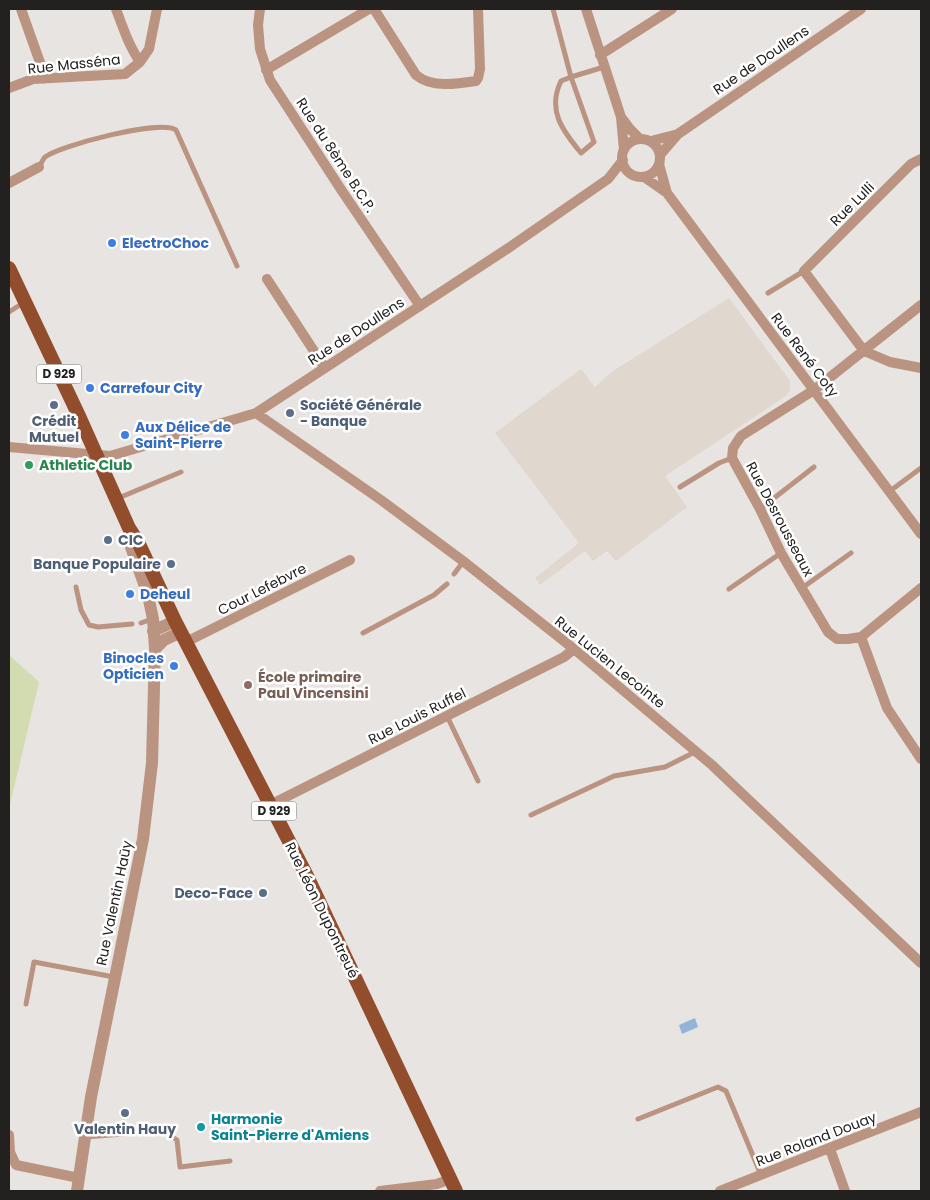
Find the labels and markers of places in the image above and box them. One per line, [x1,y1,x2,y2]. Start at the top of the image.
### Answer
place label: ElectroChoc [122,233,209,253]
marker: ElectroChoc [106,237,118,249]
place label: Carrefour City [100,378,203,398]
marker: Carrefour City [84,382,96,394]
place label: Société Générale - Banque [300,395,422,431]
marker: Crédit Mutuel [48,399,60,411]
marker: Société Générale - Banque [284,407,296,419]
place label: Crédit Mutuel [29,411,79,447]
place label: Aux Délice de Saint-Pierre [135,417,232,453]
marker: Aux Délice de Saint-Pierre [119,429,131,441]
place label: Athletic Club [39,455,133,475]
marker: Athletic Club [23,459,35,471]
place label: CIC [118,530,144,550]
marker: CIC [102,534,114,546]
place label: Banque Populaire [33,554,161,574]
marker: Banque Populaire [165,558,177,570]
place label: Deheul [140,584,190,604]
marker: Deheul [124,588,136,600]
place label: Binocles Opticien [103,648,164,684]
marker: Binocles Opticien [168,660,180,672]
place label: École primaire Paul Vincensini [258,667,369,703]
marker: École primaire Paul Vincensini [242,679,254,691]
place label: Deco-Face [174,883,253,903]
marker: Deco-Face [257,887,269,899]
marker: Valentin Hauy [119,1107,131,1119]
place label: Harmonie Saint-Pierre d'Amiens [211,1109,369,1145]
place label: Valentin Hauy [74,1119,176,1139]
marker: Harmonie Saint-Pierre d'Amiens [195,1121,207,1133]

